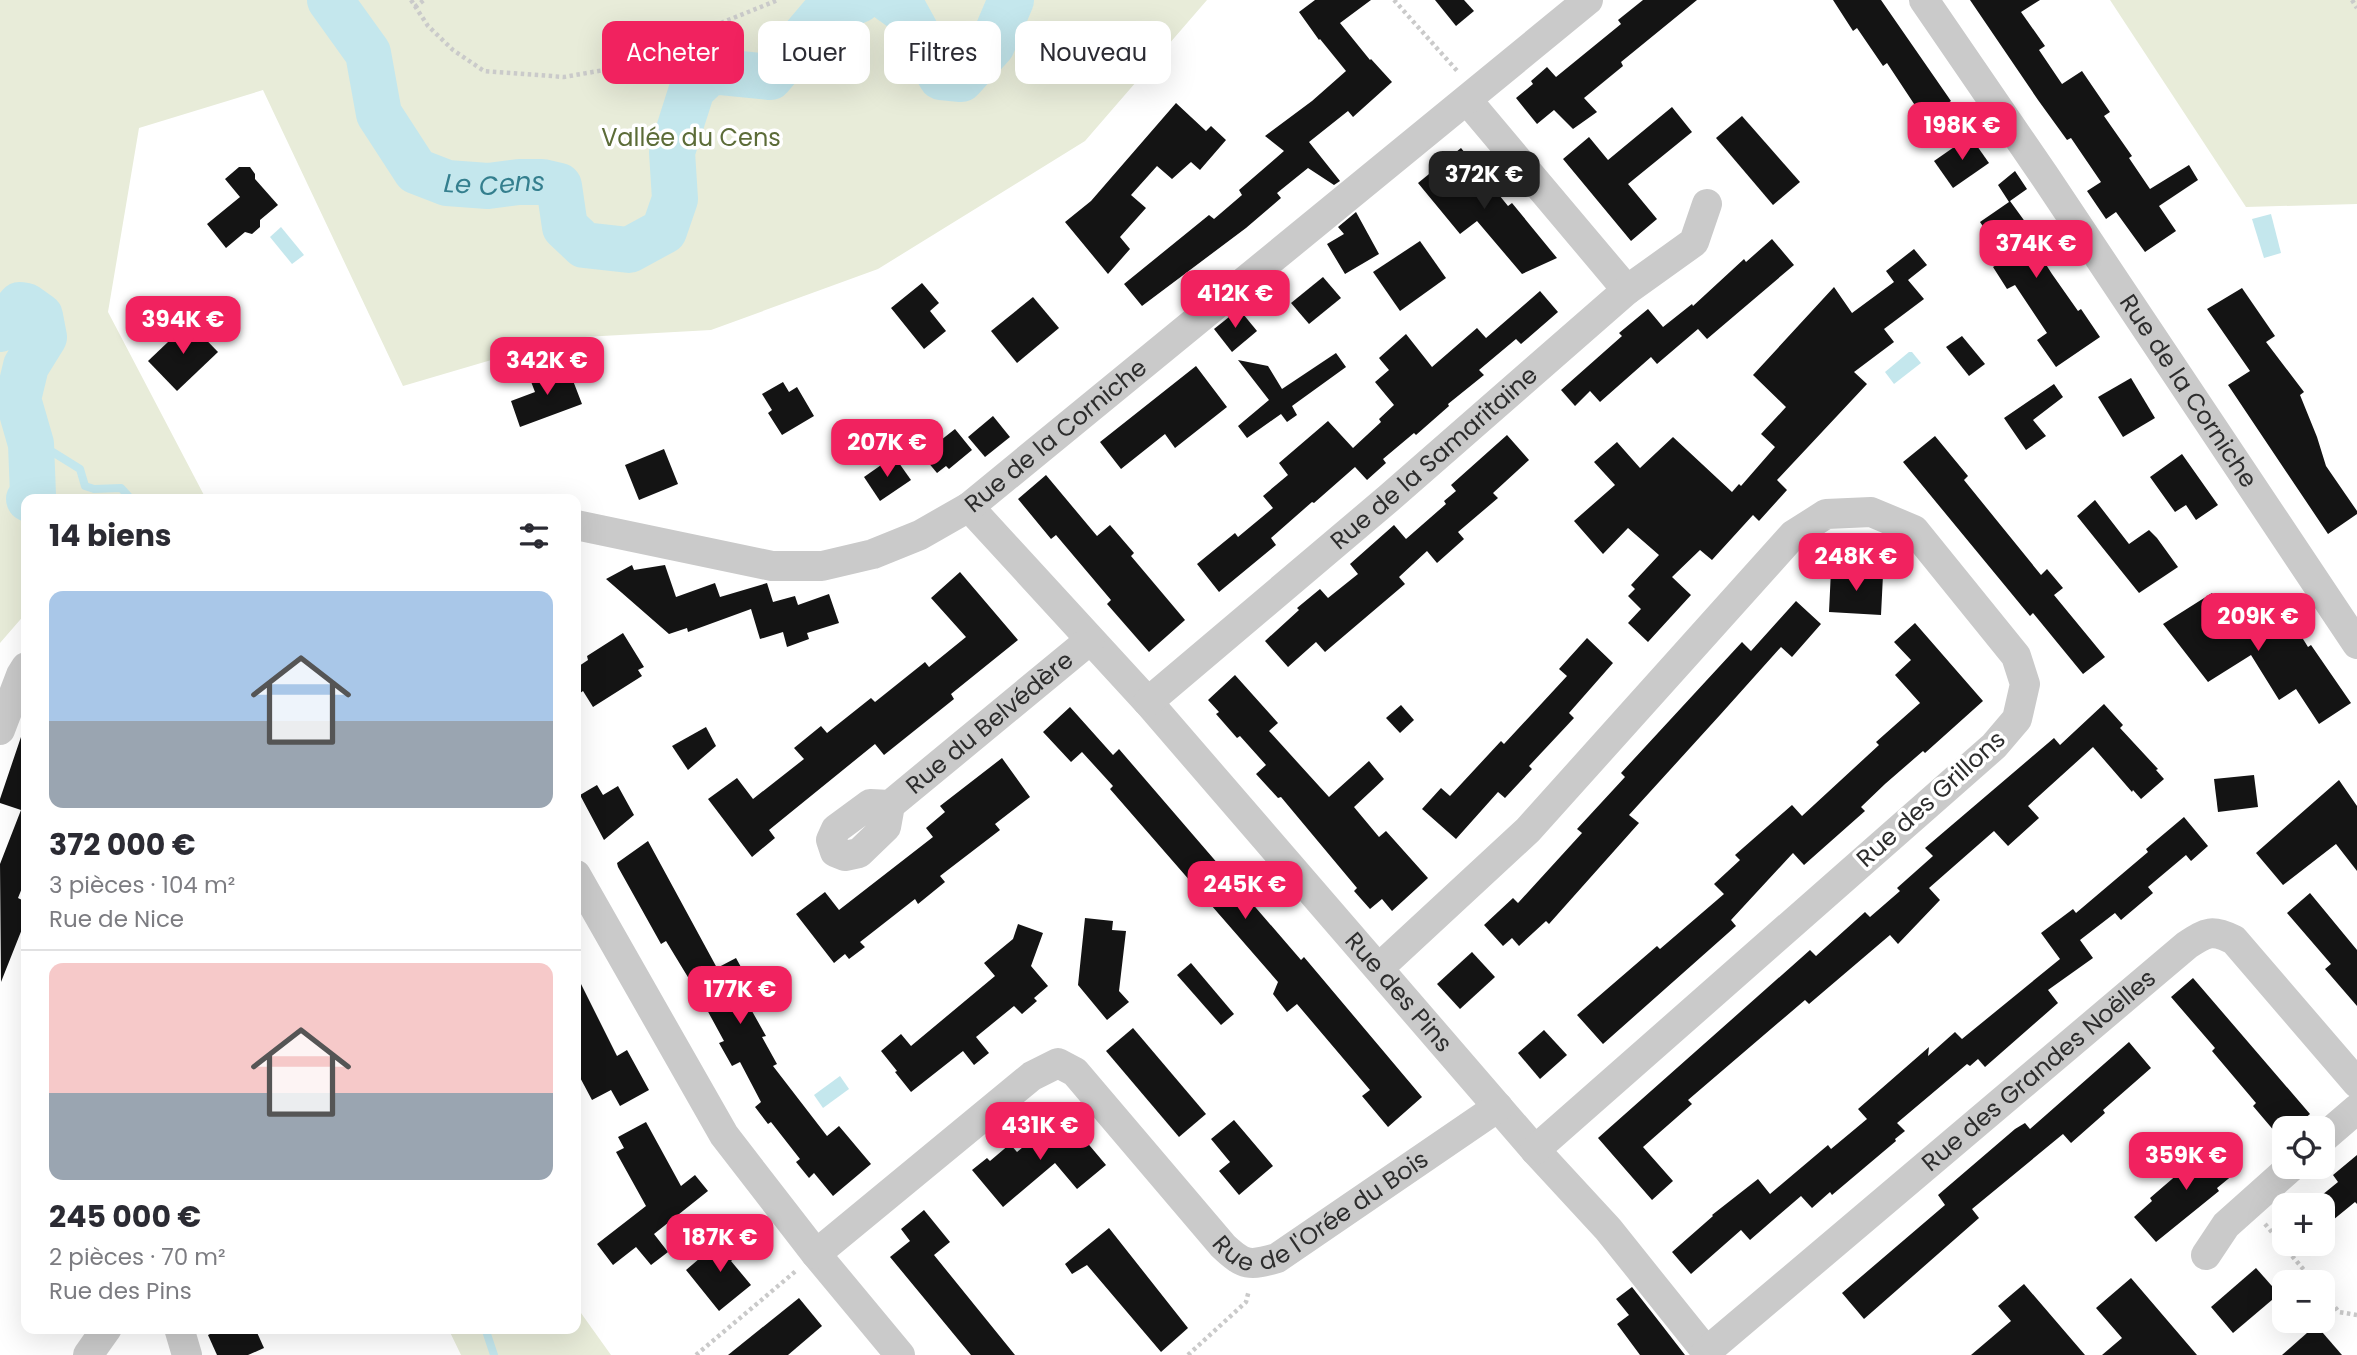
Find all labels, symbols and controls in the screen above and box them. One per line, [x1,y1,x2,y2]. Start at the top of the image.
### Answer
chip: Acheter [602,21,744,84]
chip: Louer [758,21,870,84]
chip: Filtres [884,21,1001,84]
chip: Nouveau [1015,21,1171,84]
pin: 198K € [1905,102,2019,162]
text: 198K € [1924,109,2000,141]
park label: Vallée du Cens [601,121,781,154]
pin: 372K € [1427,152,1541,211]
text: 372K € [1445,158,1523,190]
water label: Le Cens [443,164,545,205]
pin: 374K € [1979,220,2093,280]
text: 374K € [1995,227,2077,259]
pin: 412K € [1178,270,1292,330]
text: 412K € [1197,277,1273,309]
street label: Rue de la Corniche [2112,288,2265,494]
pin: 394K € [126,296,240,356]
text: 394K € [142,303,224,335]
pin: 342K € [490,338,604,397]
text: 342K € [506,344,588,376]
street label: Rue de la Corniche [957,351,1154,520]
street label: Rue de la Samaritaine [1323,358,1545,557]
pin: 207K € [830,420,944,479]
text: 207K € [847,426,927,458]
text: 14 biens [49,514,172,557]
icon: filters [515,517,553,555]
pin: 248K € [1799,534,1913,593]
text: 248K € [1815,540,1897,572]
pin: 209K € [2201,594,2315,653]
text: 209K € [2217,600,2299,632]
icon: home [238,637,364,763]
street label: Rue du Belvédère [898,643,1080,801]
street label: Rue des Grillons [1849,723,2012,874]
text: 372 000 € [49,823,196,866]
pin: 245K € [1188,862,1302,921]
text: 245K € [1204,868,1286,900]
text: 3 pièces · 104 m² [49,869,235,901]
text: Rue de Nice [49,903,184,935]
street label: Rue des Pins [1338,925,1460,1059]
street label: Rue des Grandes Noëlles [1914,961,2163,1179]
pin: 177K € [683,967,797,1026]
text: 177K € [704,973,776,1005]
icon: home [238,1009,364,1135]
pin: 431K € [983,1102,1097,1162]
text: 431K € [1001,1109,1079,1141]
map controls [2272,1116,2335,1333]
button: locate [2272,1116,2335,1179]
pin: 359K € [2129,1132,2243,1192]
text: 359K € [2145,1139,2227,1171]
street label: Rue de l'Orée du Bois [1205,1142,1435,1279]
button: + [2272,1193,2335,1256]
text: 245 000 € [49,1195,201,1238]
pin: 187K € [663,1214,777,1274]
text: 187K € [682,1221,758,1253]
text: 2 pièces · 70 m² [49,1241,226,1273]
button: − [2272,1270,2335,1333]
text: Rue des Pins [49,1275,192,1307]

